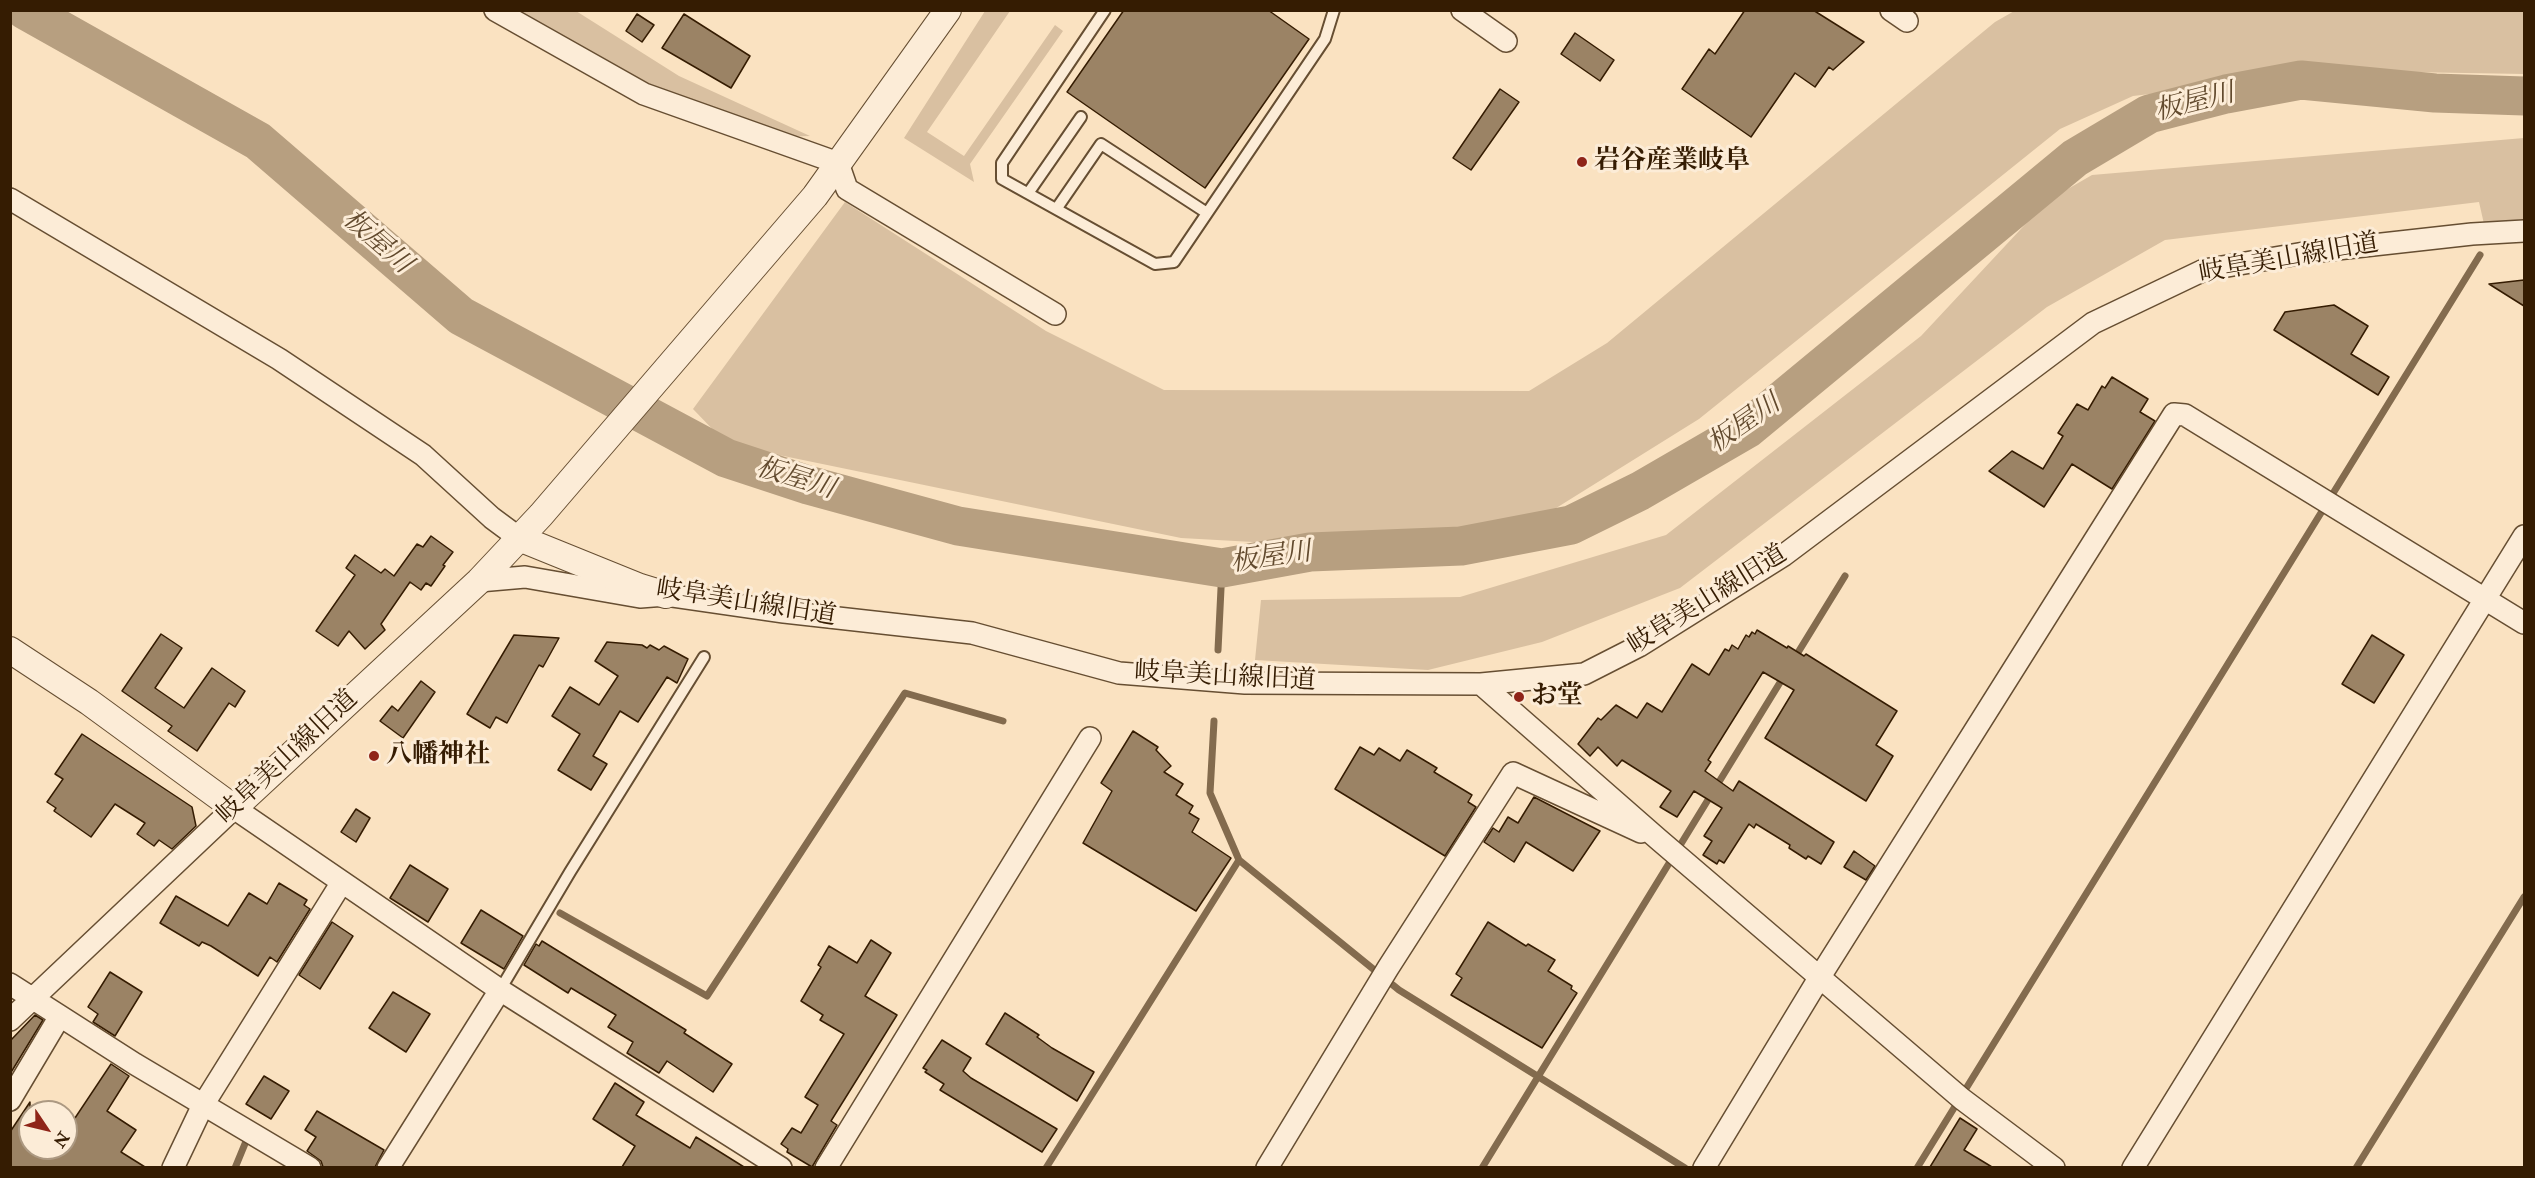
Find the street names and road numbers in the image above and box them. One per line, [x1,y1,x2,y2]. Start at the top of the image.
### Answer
street label: 岐阜美山線旧道 [2197,229,2381,291]
street label: 岐阜美山線旧道 [1623,540,1793,662]
street label: 岐阜美山線旧道 [654,574,838,634]
street label: 岐阜美山線旧道 [1133,658,1317,698]
street label: 岐阜美山線旧道 [211,685,365,831]

